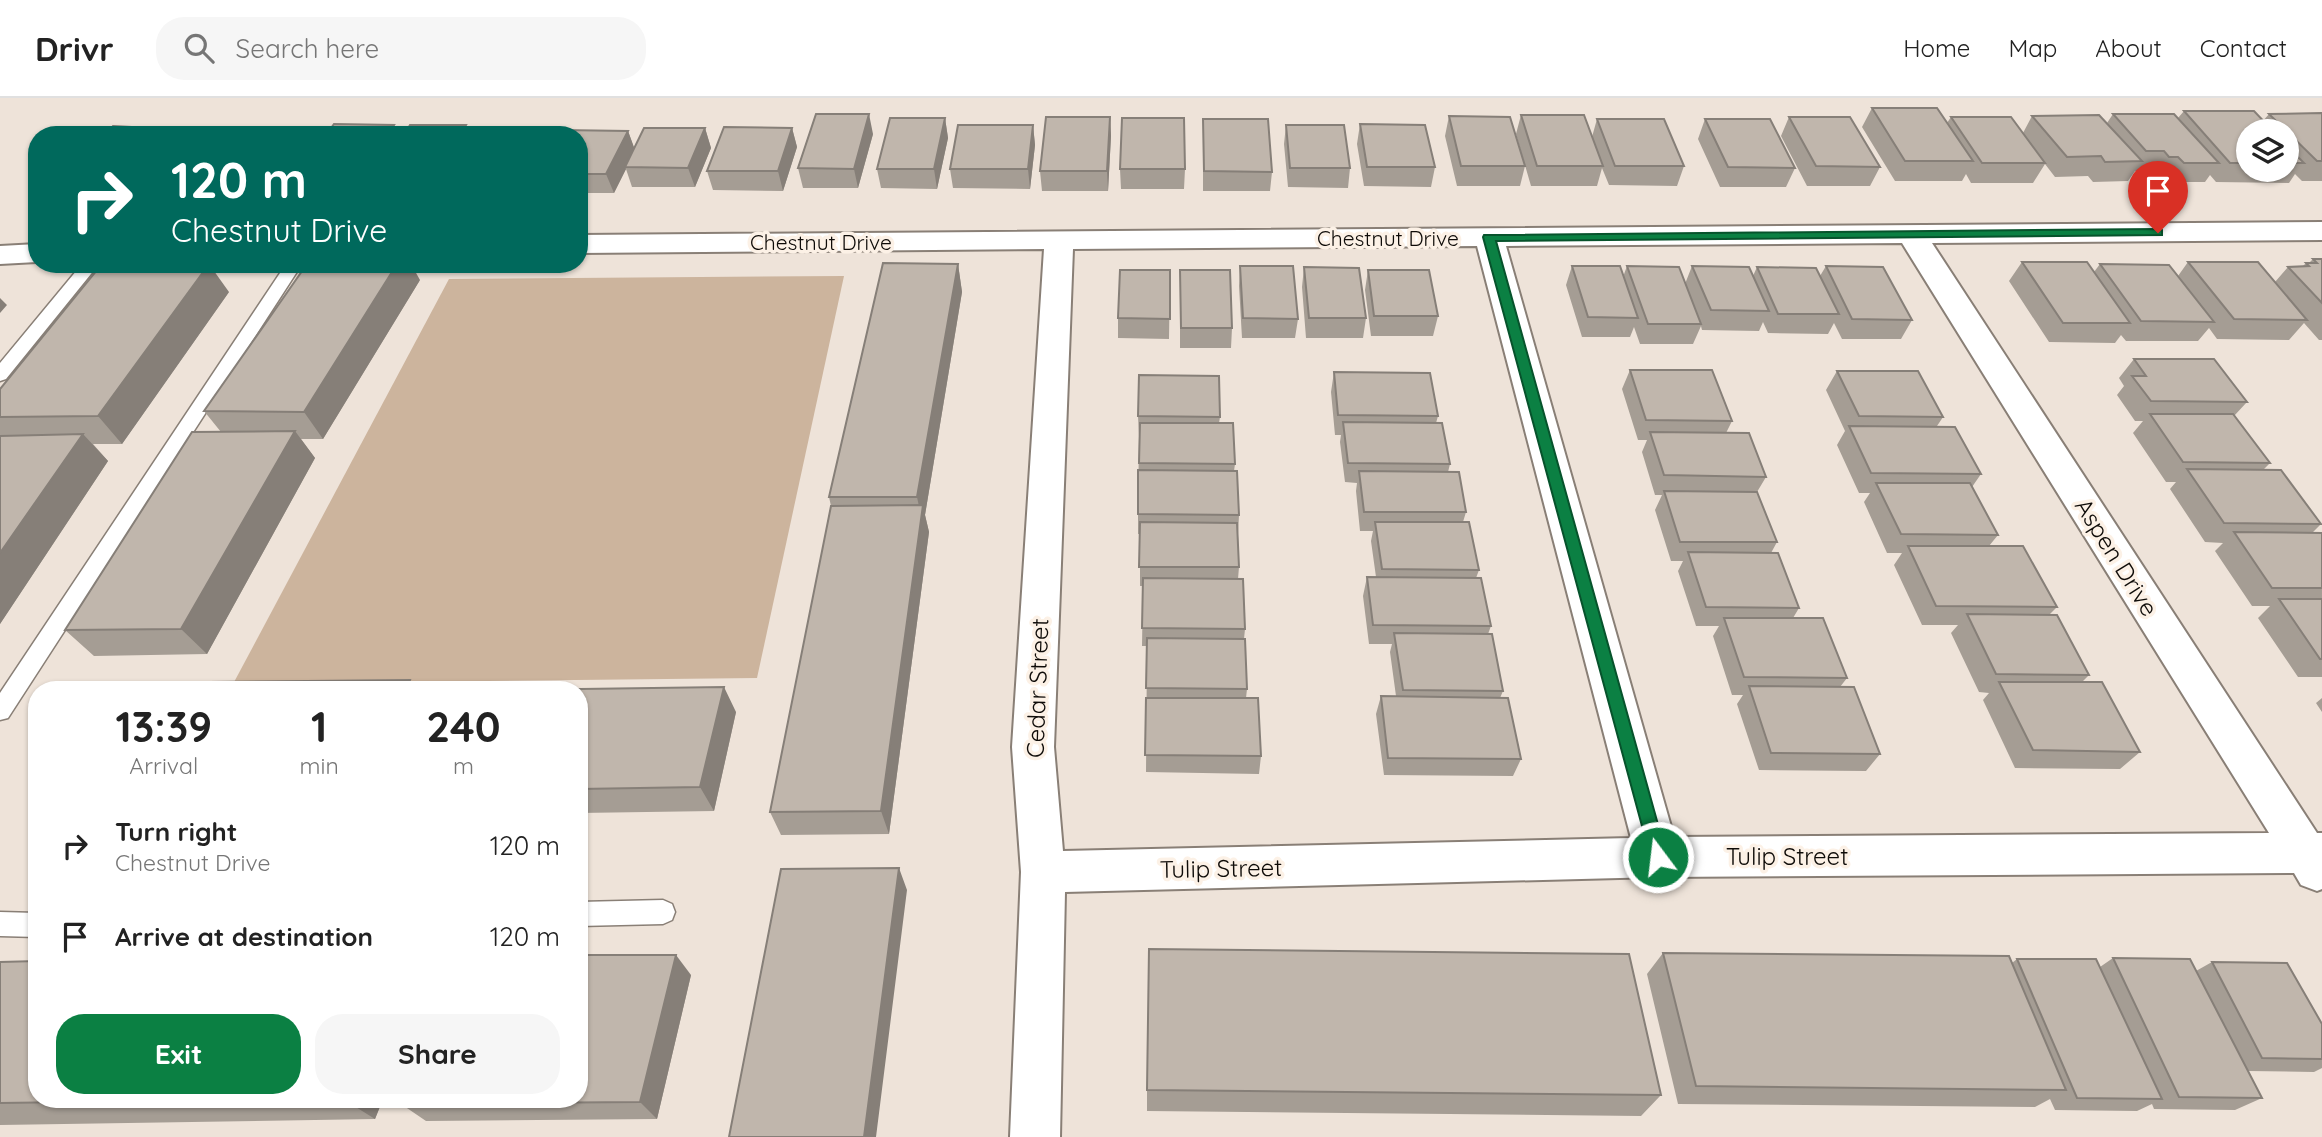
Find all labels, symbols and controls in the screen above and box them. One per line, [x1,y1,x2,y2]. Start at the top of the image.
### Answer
search box [156,17,646,80]
text: Drivr [35,28,114,69]
icon: search [180,29,218,67]
text: Search here [236,32,379,65]
text: Home [1903,33,1970,63]
text: Map [2008,33,2057,63]
text: About [2095,33,2162,63]
text: Contact [2200,33,2287,63]
map controls [2236,119,2299,182]
button: layers [2236,119,2299,182]
text: 120 m [171,149,307,210]
icon: right [56,154,147,245]
pin [2128,161,2188,233]
icon: arrive [2139,172,2177,210]
text: Chestnut Drive [171,210,387,250]
street label: Chestnut Drive [1317,225,1459,251]
street label: Chestnut Drive [750,229,892,255]
street label: Aspen Drive [2069,493,2165,621]
street label: Cedar Street [1020,618,1054,758]
text: 13:39 [115,700,212,753]
text: 1 [311,700,327,753]
text: 240 [426,700,501,753]
text: Arrival [129,751,198,780]
text: min [300,751,339,780]
text: m [453,751,474,780]
text: Turn right [115,815,237,848]
position arrow [1621,820,1695,894]
icon: right [56,827,94,865]
text: 120 m [490,829,560,862]
street label: Tulip Street [1726,841,1848,871]
text: Chestnut Drive [115,848,270,877]
street label: Tulip Street [1159,852,1283,884]
icon: arrive [56,918,94,956]
text: Arrive at destination [115,920,373,953]
text: 120 m [490,920,560,953]
button: Exit [56,1014,301,1094]
button: Share [315,1014,560,1094]

